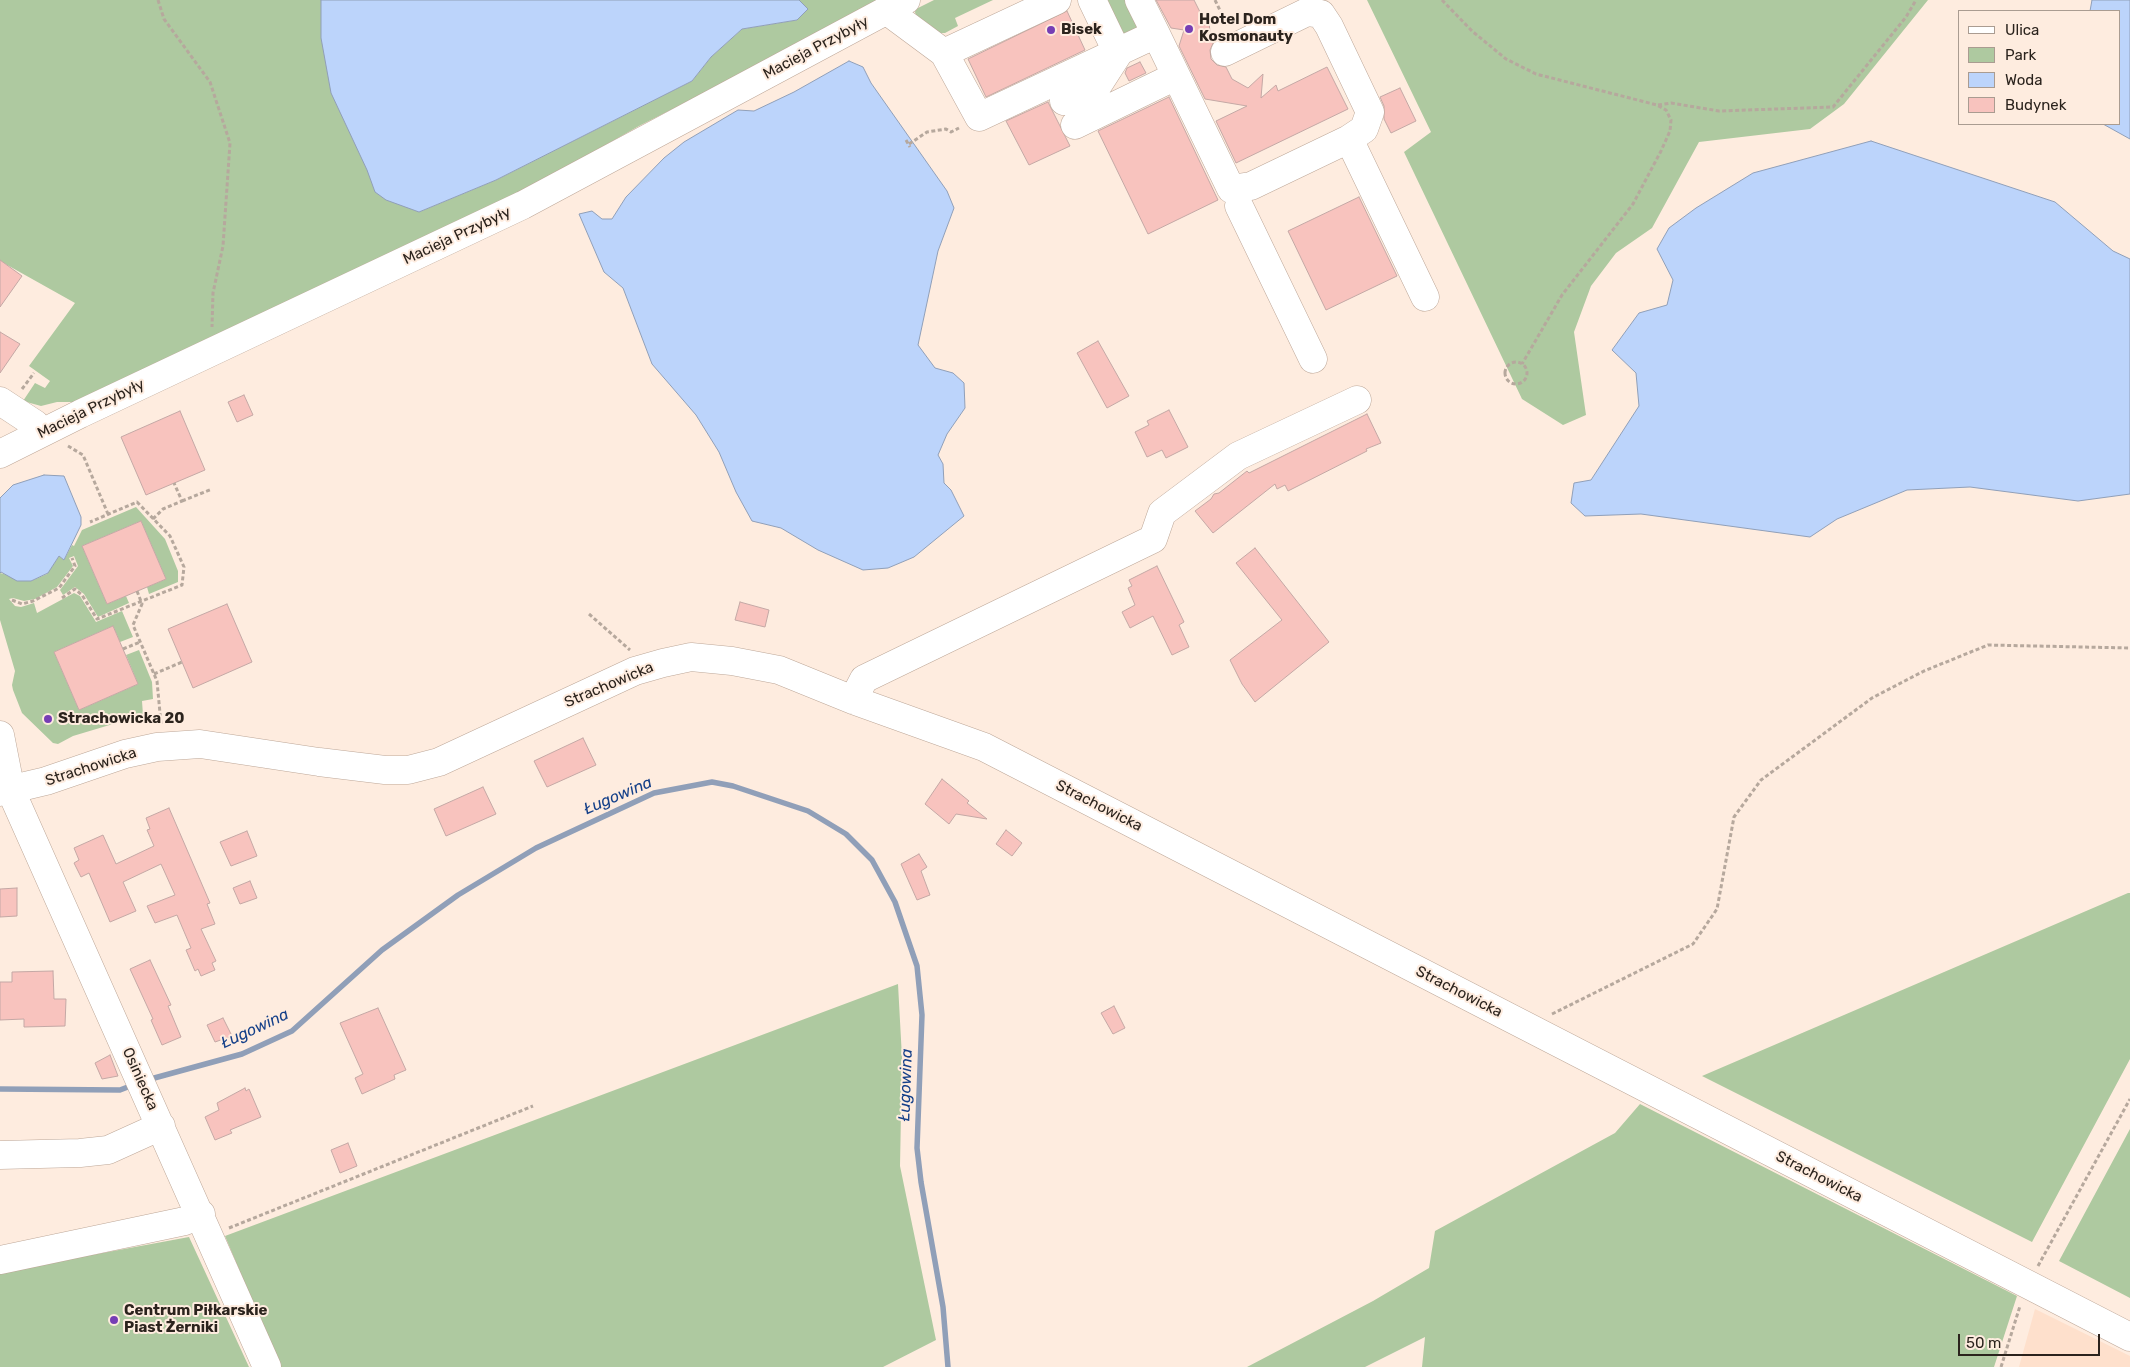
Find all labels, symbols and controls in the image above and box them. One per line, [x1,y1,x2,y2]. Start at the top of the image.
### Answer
legend [1958,10,2120,125]
place label: Hotel Dom Kosmonauty [1199,11,1293,46]
street label: Macieja Przybyły [760,13,872,83]
place label: Bisek [1061,21,1102,39]
text: Ulica [2005,21,2039,39]
marker: Hotel Dom Kosmonauty [1183,23,1195,35]
marker: Bisek [1045,24,1057,36]
text: Park [2005,46,2036,64]
text: Woda [2005,71,2043,89]
text: Budynek [2005,96,2067,114]
street label: Macieja Przybyły [400,203,514,269]
street label: Macieja Przybyły [35,375,147,443]
street label: Strachowicka [562,658,656,712]
place label: Strachowicka 20 [58,710,184,728]
marker: Strachowicka 20 [42,713,54,725]
street label: Strachowicka [43,744,139,790]
water label: Ługowina [581,773,655,819]
street label: Strachowicka [1053,776,1145,836]
street label: Strachowicka [1413,962,1505,1022]
water label: Ługowina [218,1005,292,1053]
street label: Osiniecka [118,1045,162,1113]
water label: Ługowina [895,1048,917,1122]
street label: Strachowicka [1773,1147,1865,1207]
place label: Centrum Piłkarskie Piast Żerniki [124,1302,267,1337]
marker: Centrum Piłkarskie Piast Żerniki [108,1314,120,1326]
scale bar [1960,1324,2102,1356]
text: 50 m [1966,1334,2001,1352]

